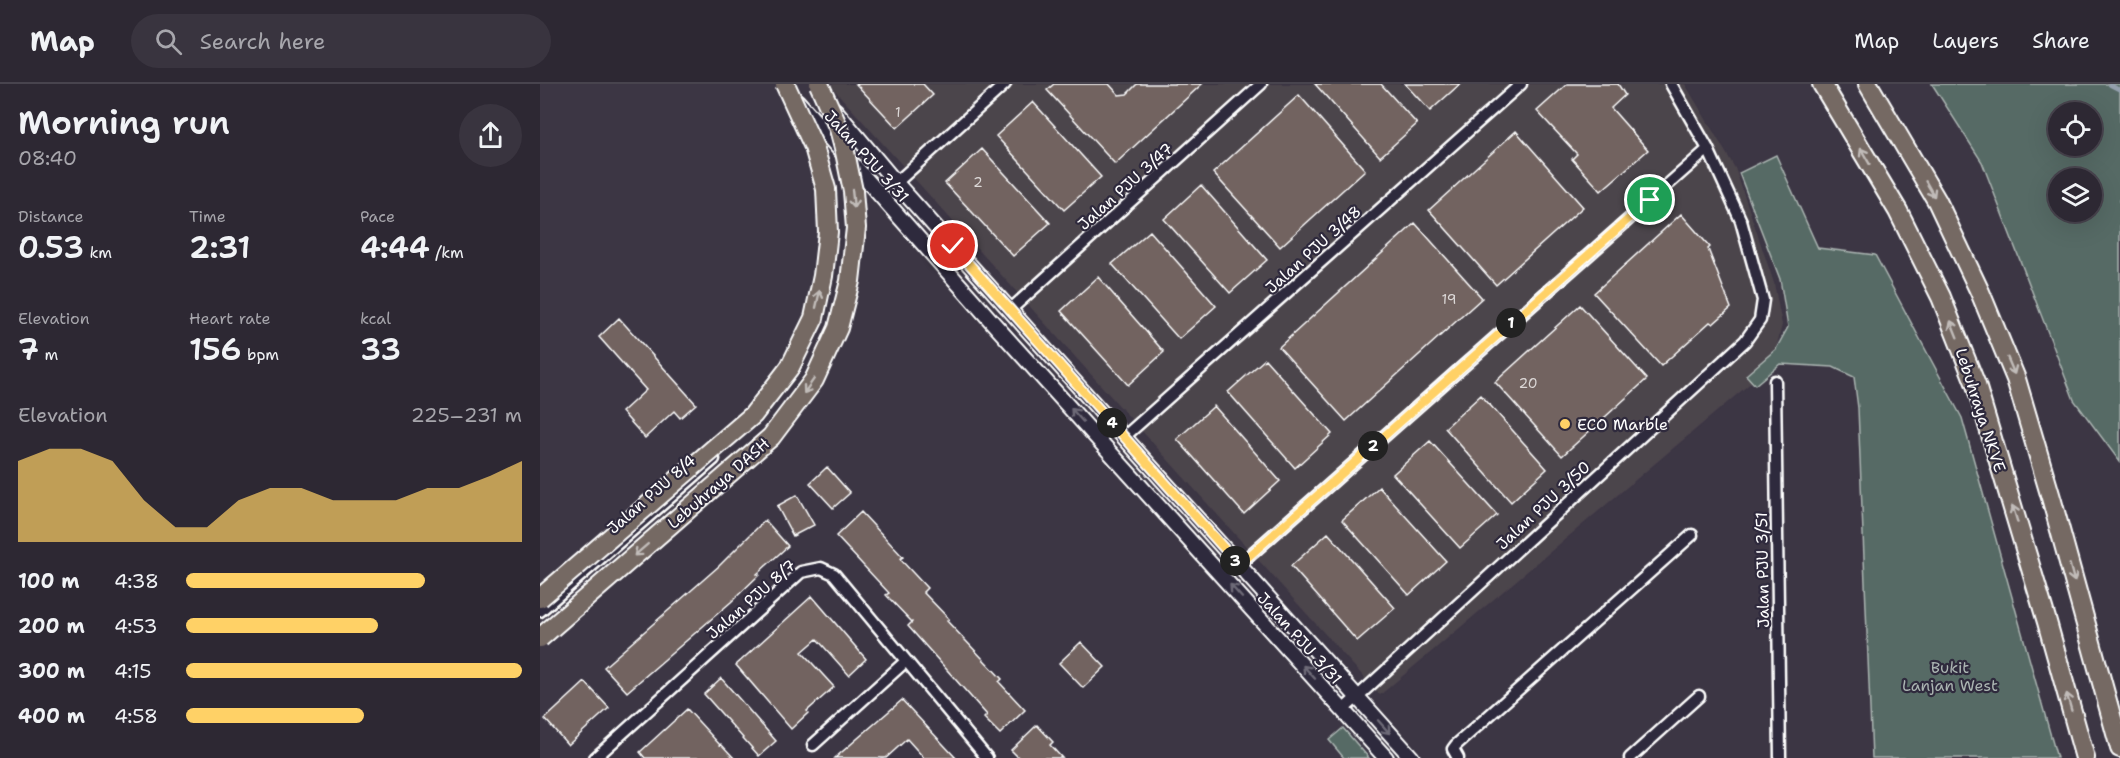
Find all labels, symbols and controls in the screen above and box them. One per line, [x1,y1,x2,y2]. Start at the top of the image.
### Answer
search box [131,14,551,68]
text: Map [30,22,95,60]
icon: search [152,25,185,58]
text: Search here [200,27,325,56]
text: Map [1854,27,1899,55]
text: Layers [1932,27,1999,55]
text: Share [2032,27,2090,55]
text: Morning run [18,100,230,145]
map controls [2048,102,2102,222]
button: locate [2048,102,2102,156]
house number: 1 [895,103,901,121]
button: share [459,104,522,167]
street label: Jalan PJU 3/31 [820,106,914,207]
street label: Jalan PJU 3/47 [1073,138,1177,235]
text: 08:40 [18,145,77,171]
one-way arrow [1859,148,1871,165]
button: layers [2048,168,2102,222]
house number: 2 [973,173,983,191]
pin [1624,174,1675,225]
one-way arrow [1924,180,1936,197]
icon: arrive [1633,183,1666,216]
one-way arrow [848,189,859,209]
street label: Jalan PJU 3/48 [1261,201,1366,298]
text: Distance [18,206,84,227]
text: Time [189,206,226,227]
text: Pace [360,206,395,227]
pin [927,220,978,271]
text: 0.53 [18,227,84,268]
text: 2:31 [189,227,250,268]
text: 4:44 [360,227,430,268]
icon: check [936,229,969,262]
text: km [84,242,112,263]
text: /km [430,242,464,263]
one-way arrow [813,289,824,309]
house number: 19 [1441,290,1457,308]
text: Elevation [18,308,90,329]
text: Heart rate [189,308,271,329]
text: kcal [360,308,391,329]
pin: 1 [1496,308,1526,338]
text: 1 [1507,312,1515,333]
one-way arrow [1948,321,1959,339]
text: 7 [18,329,39,370]
text: 156 [189,329,242,370]
text: 33 [360,329,401,370]
text: m [39,344,58,365]
text: bpm [242,344,279,365]
street label: Lebuhraya NKVE [1951,346,2010,475]
one-way arrow [2006,356,2017,375]
house number: 20 [1518,374,1538,392]
one-way arrow [803,377,815,393]
text: Elevation [18,402,108,428]
text: 225–231 m [411,402,522,428]
one-way arrow [1070,408,1084,423]
pin: 4 [1097,408,1127,438]
text: 4 [1106,412,1118,433]
place label: ECO Marble [1577,414,1668,435]
marker: ECO Marble [1558,417,1572,431]
pin: 2 [1358,431,1388,461]
street label: Lebuhraya DASH [663,433,774,533]
text: 2 [1367,435,1379,456]
street label: Jalan PJU 8/4 [603,450,700,539]
street label: Jalan PJU 3/50 [1492,456,1595,554]
one-way arrow [2009,505,2020,524]
street label: Jalan PJU 3/51 [1751,512,1774,628]
one-way arrow [633,544,649,557]
pin: 3 [1220,546,1250,576]
text: 3 [1229,550,1241,571]
street label: Jalan PJU 8/7 [702,555,800,644]
one-way arrow [2067,563,2078,582]
text: 100 m [18,568,80,594]
text: 4:38 [114,568,159,594]
one-way arrow [1229,584,1243,599]
street label: Jalan PJU 3/31 [1253,588,1347,689]
text: 200 m [18,613,85,639]
text: 4:53 [114,613,158,639]
park label: Bukit Lanjan West [1902,657,1998,696]
text: 300 m [18,658,85,684]
text: 4:15 [114,658,152,684]
one-way arrow [1302,665,1316,680]
one-way arrow [2063,693,2075,712]
text: 400 m [18,703,85,729]
text: 4:58 [114,703,158,729]
one-way arrow [1377,719,1391,734]

